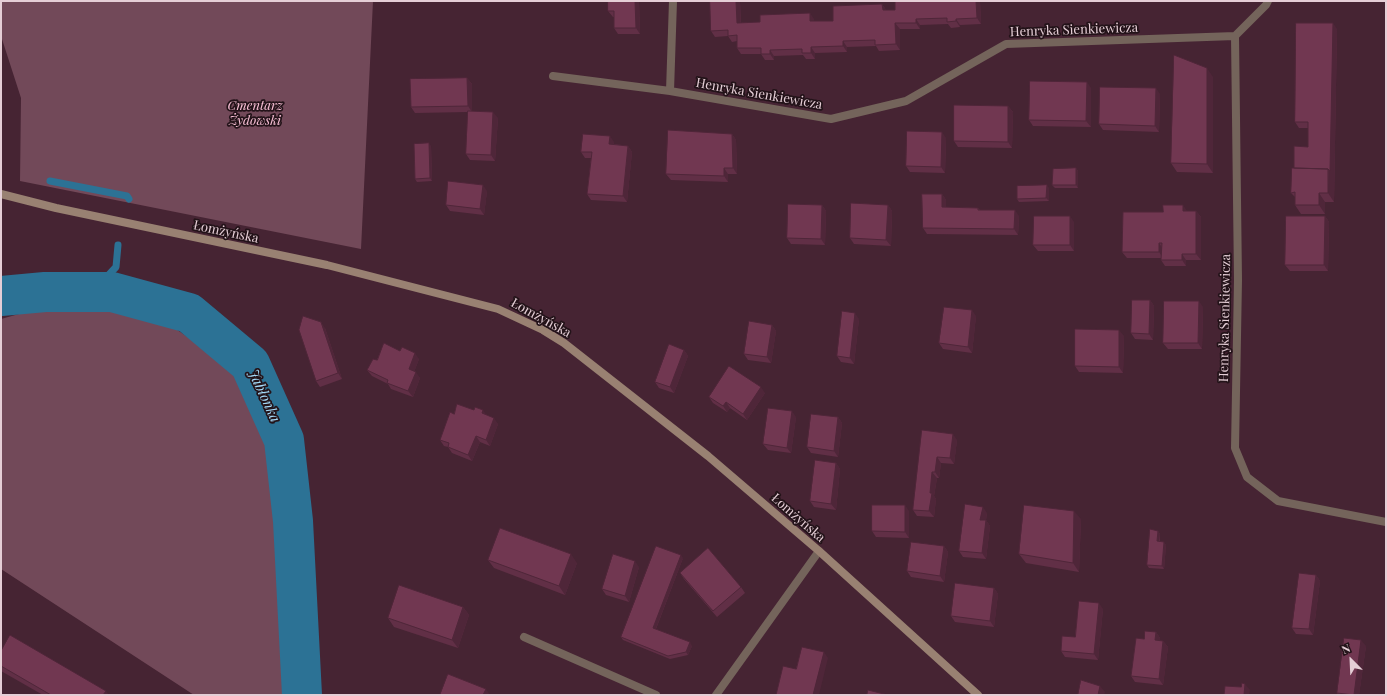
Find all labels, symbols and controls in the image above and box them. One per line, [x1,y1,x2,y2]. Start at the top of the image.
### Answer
street label: Henryka Sienkiewicza [1010,20,1138,40]
street label: Henryka Sienkiewicza [695,75,823,113]
park label: Cmentarz Żydowski [228,98,282,129]
street label: Łomżyńska [192,217,260,247]
street label: Henryka Sienkiewicza [1216,254,1234,382]
street label: Łomżyńska [508,295,574,341]
water label: Jabłonka [244,367,284,425]
street label: Łomżyńska [768,490,828,546]
north arrow [1331,640,1371,680]
text: N [1339,640,1353,657]

